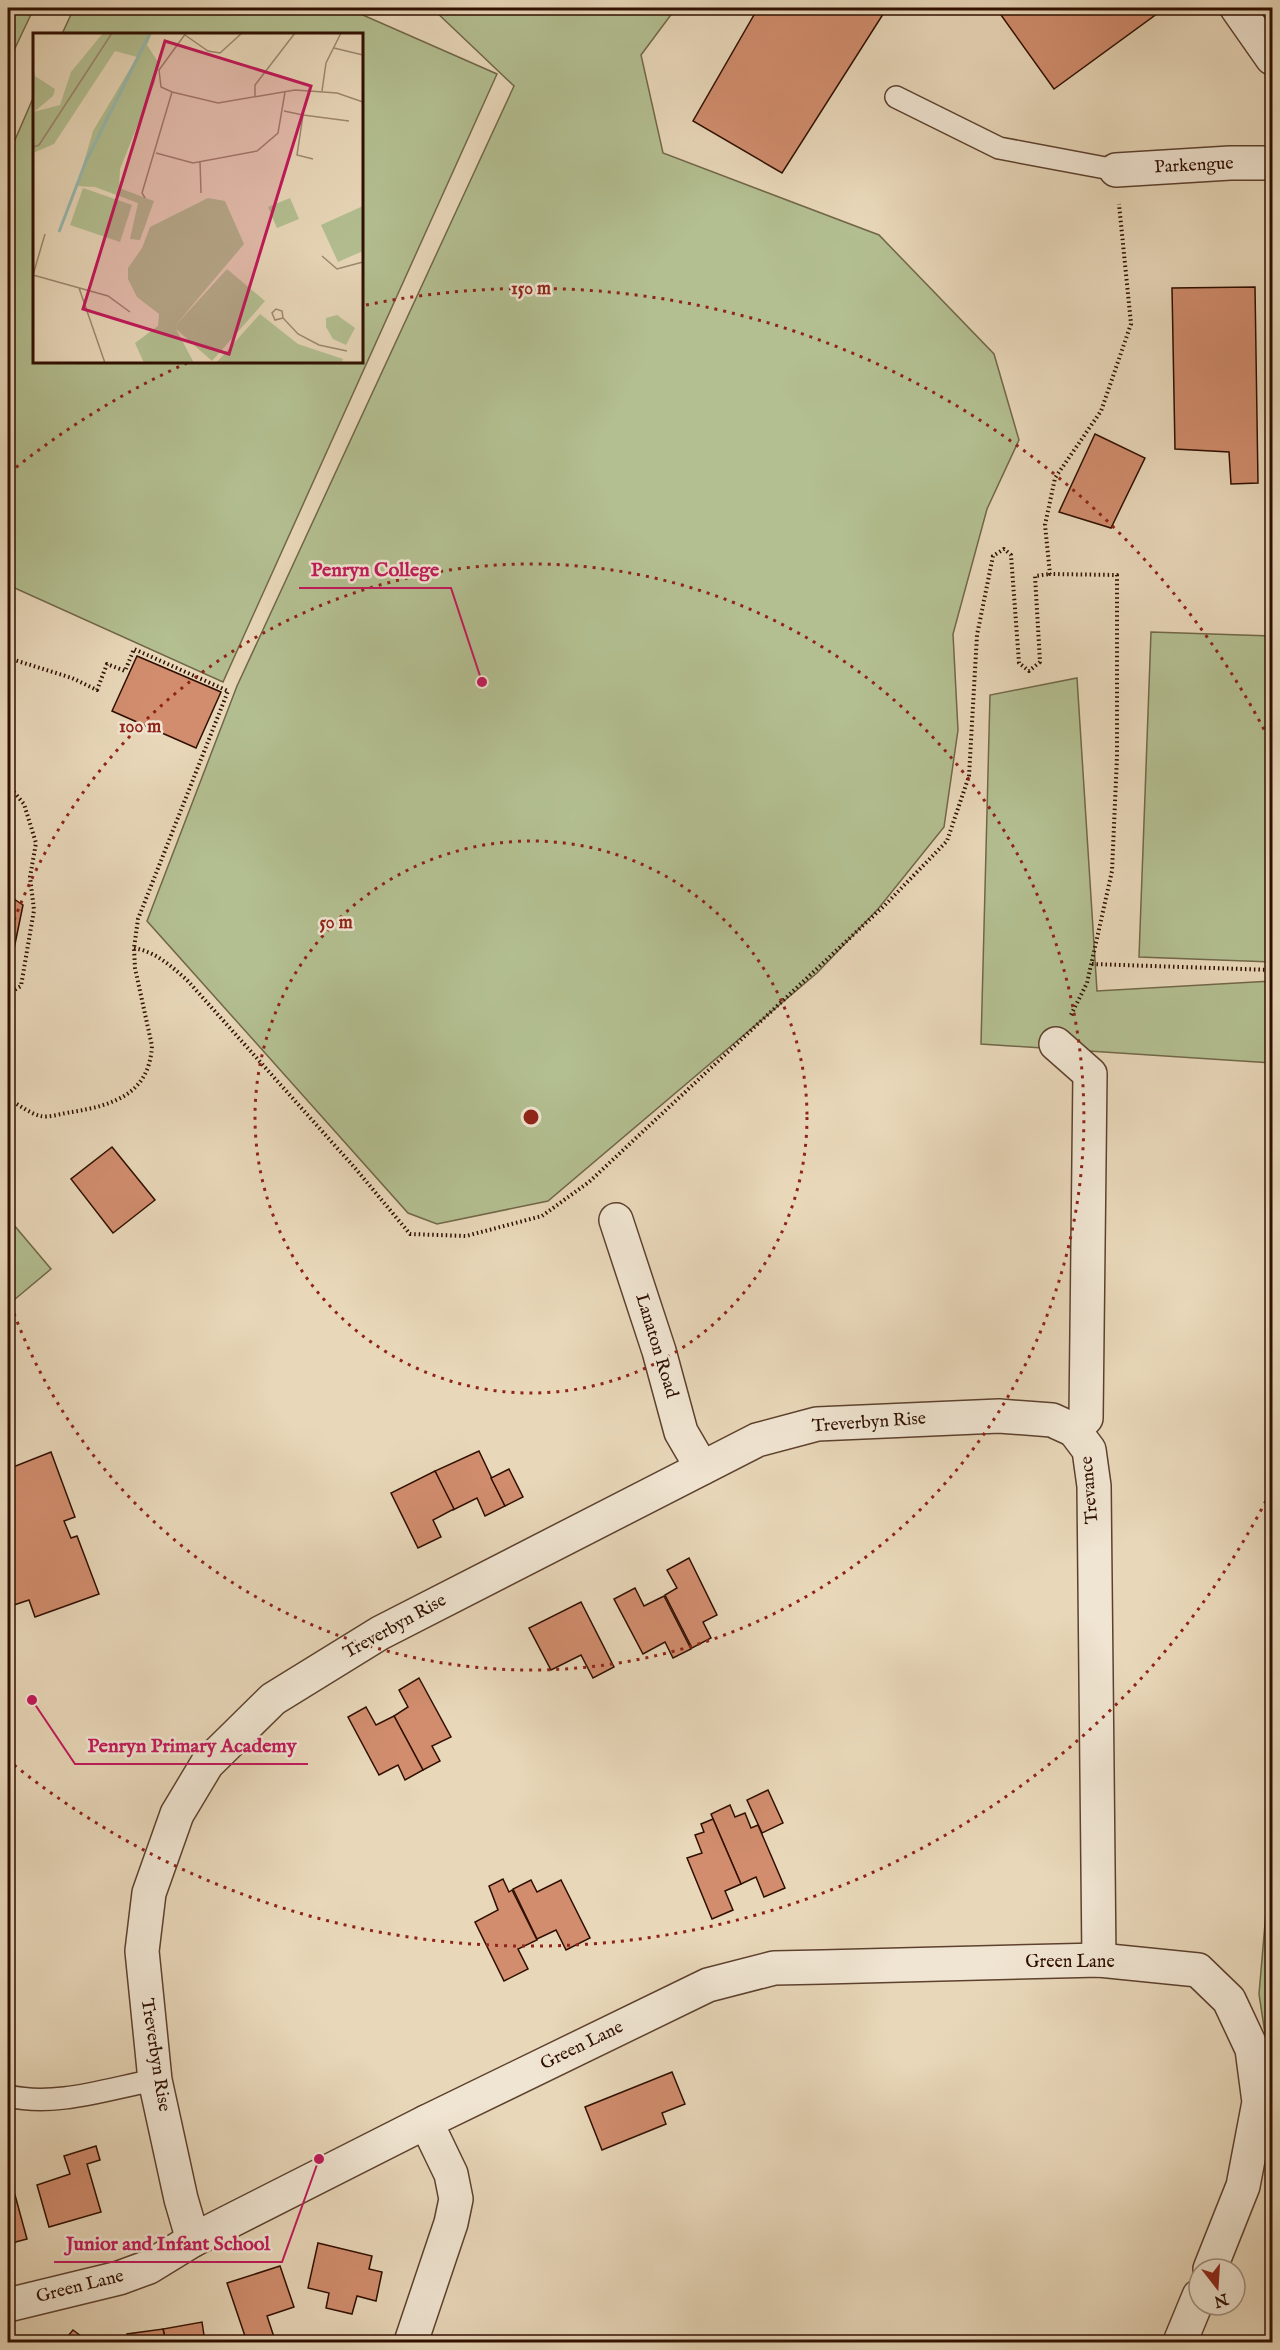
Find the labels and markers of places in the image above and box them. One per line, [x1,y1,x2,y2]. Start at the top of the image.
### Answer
callout: Penryn College [299,550,451,588]
centre of rings [521,1107,541,1127]
callout: Penryn Primary Academy [75,1726,308,1764]
callout: Junior and Infant School [54,2224,282,2262]

